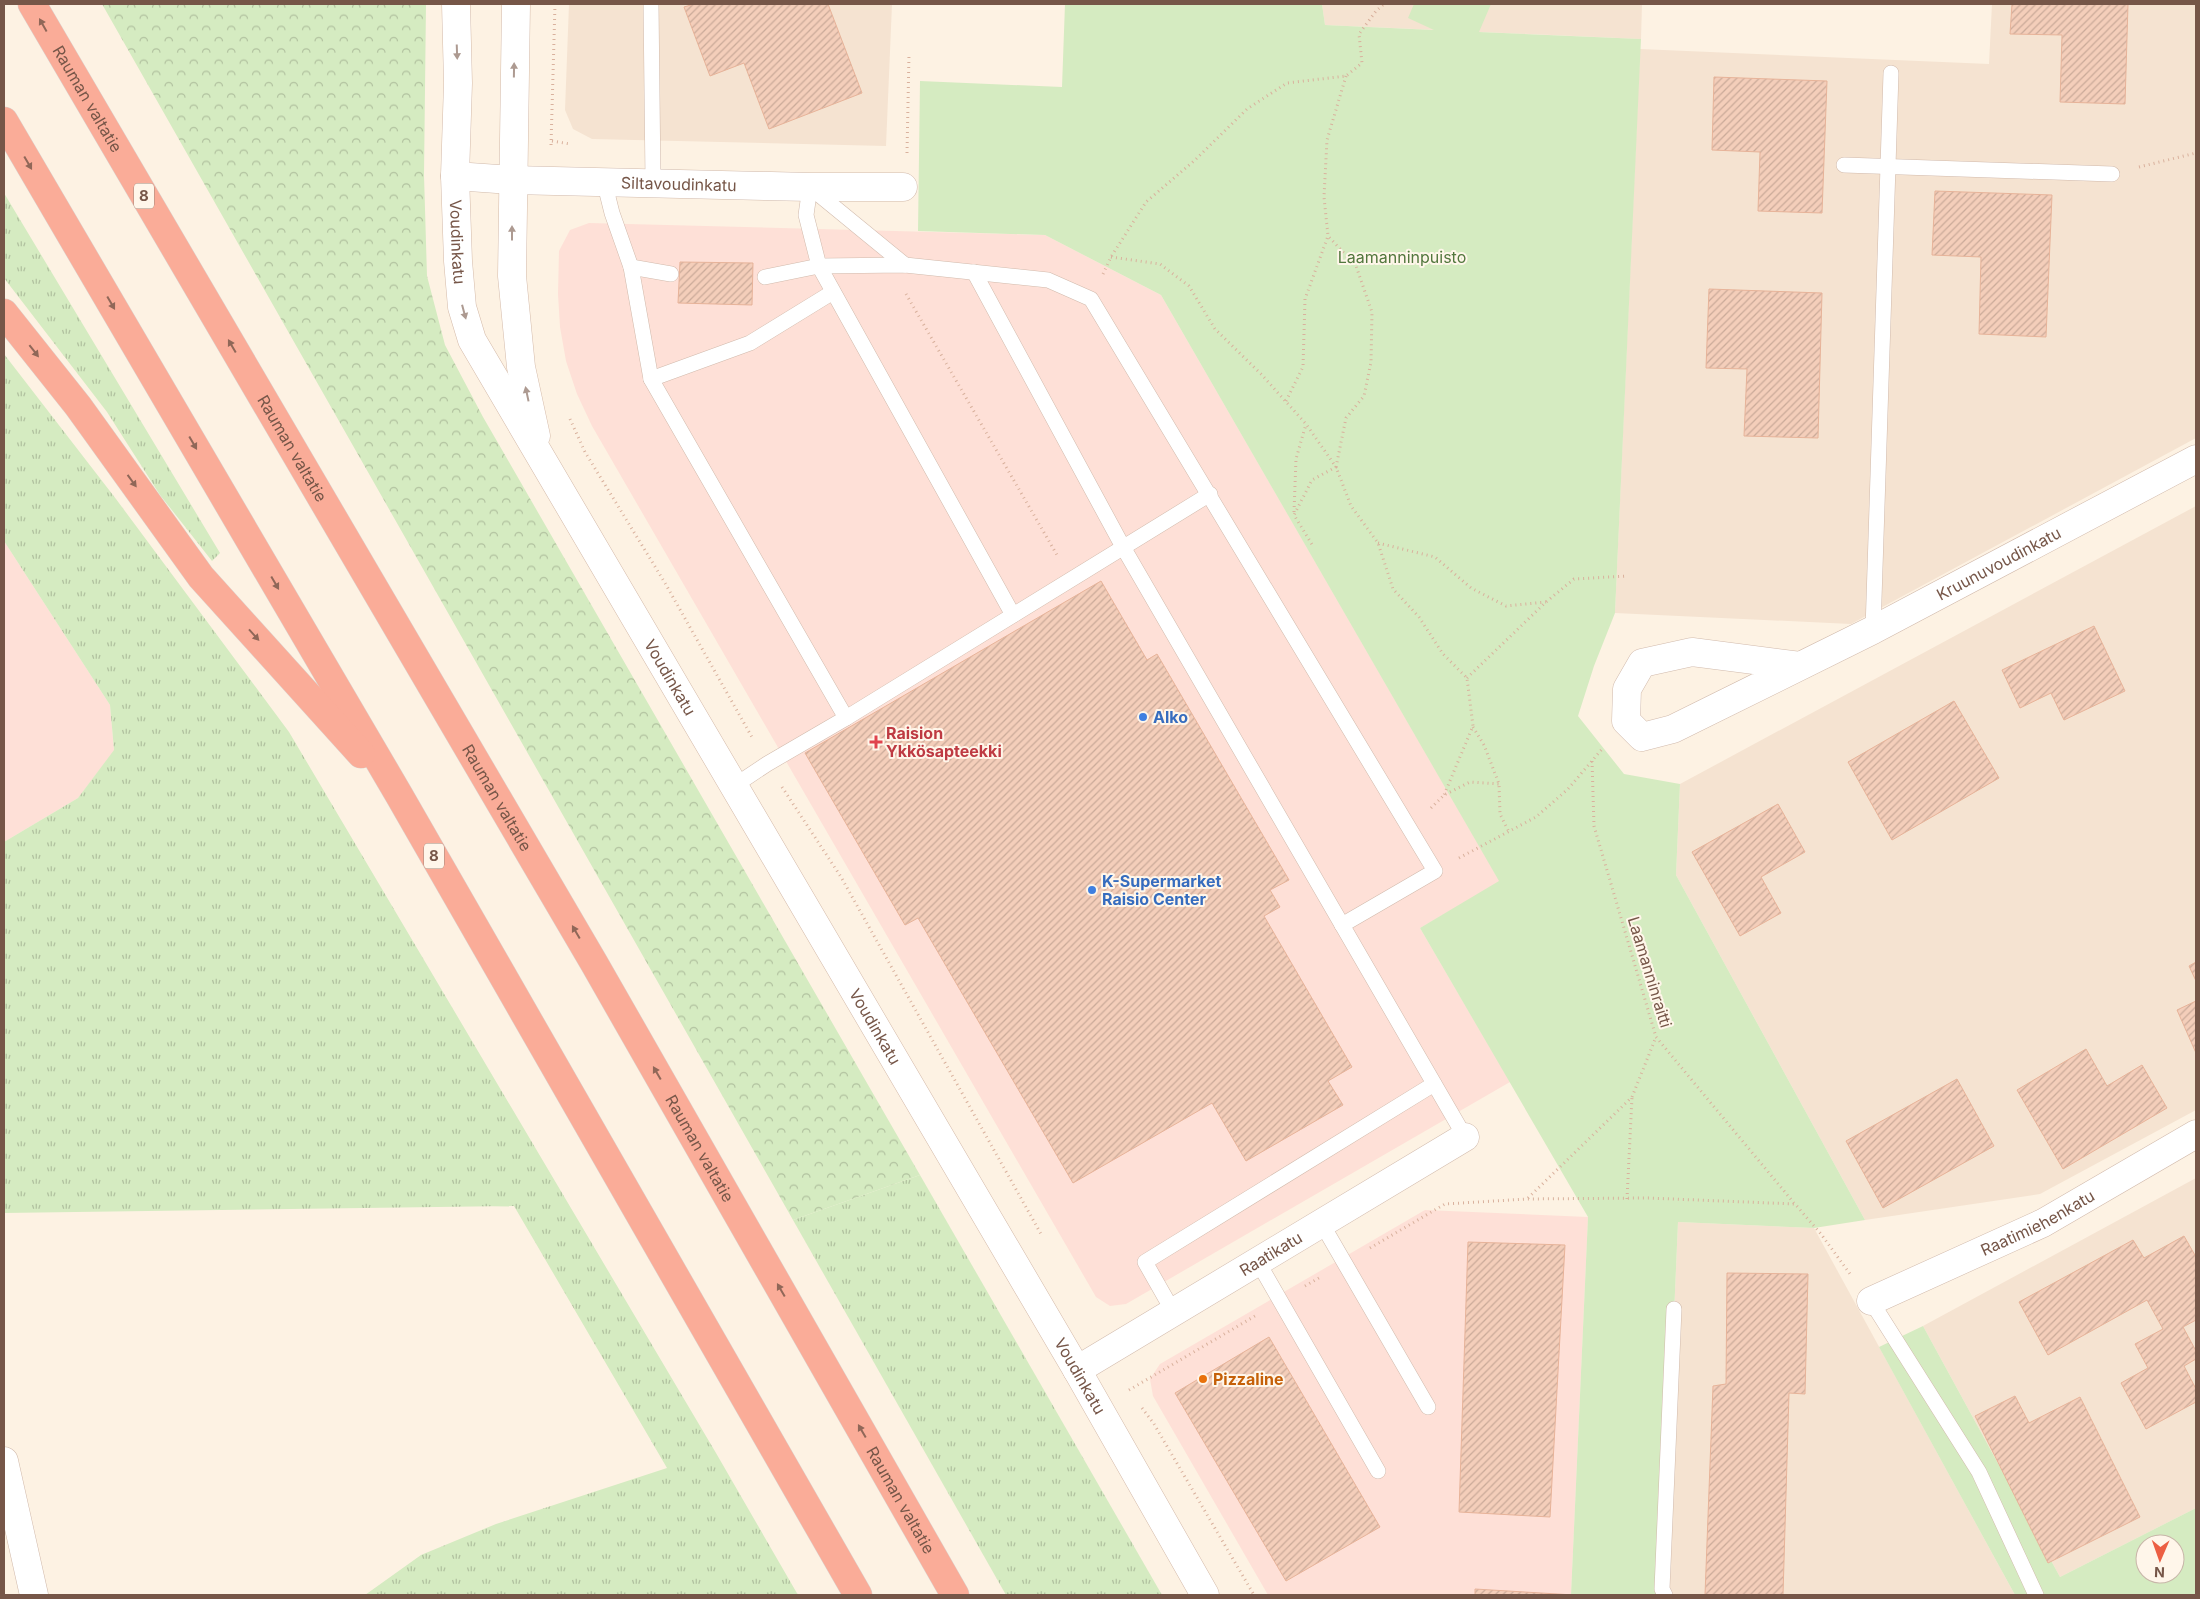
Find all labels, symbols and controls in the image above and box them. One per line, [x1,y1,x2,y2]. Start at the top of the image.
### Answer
one-way arrow [39,18,48,32]
street label: Rauman valtatie [49,42,127,156]
one-way arrow [454,45,462,61]
one-way arrow [510,62,518,78]
one-way arrow [24,156,33,169]
street label: Siltavoudinkatu [621,173,737,195]
road number: 8 [134,184,154,208]
street label: Voudinkatu [446,199,470,285]
one-way arrow [508,225,516,241]
park label: Laamanninpuisto [1338,247,1466,267]
one-way arrow [106,296,115,309]
one-way arrow [461,305,469,320]
one-way arrow [227,340,236,353]
one-way arrow [29,344,39,358]
one-way arrow [523,387,531,402]
street label: Rauman valtatie [253,391,331,505]
one-way arrow [188,436,197,450]
one-way arrow [127,474,137,488]
street label: Kruunuvoudinkatu [1933,522,2064,605]
one-way arrow [270,577,279,590]
one-way arrow [248,629,260,641]
street label: Voudinkatu [640,636,700,719]
place label: Alko [1153,707,1188,727]
marker: Alko [1137,711,1149,723]
place label: Raision Ykkösapteekki [886,723,1002,761]
marker: Raision Ykkösapteekki [870,736,882,748]
street label: Rauman valtatie [458,741,536,855]
road number: 8 [424,844,444,868]
place label: K-Supermarket Raisio Center [1102,871,1222,909]
marker: K-Supermarket Raisio Center [1086,884,1098,896]
street label: Laamanninraitti [1624,914,1676,1030]
one-way arrow [571,926,580,939]
street label: Voudinkatu [845,985,905,1068]
one-way arrow [652,1067,661,1080]
street label: Rauman valtatie [661,1091,738,1206]
street label: Raatimiehenkatu [1977,1185,2098,1260]
street label: Raatikatu [1236,1227,1306,1280]
one-way arrow [777,1283,785,1298]
street label: Voudinkatu [1050,1334,1110,1418]
place label: Pizzaline [1213,1369,1283,1389]
marker: Pizzaline [1197,1373,1209,1385]
one-way arrow [857,1425,866,1438]
street label: Rauman valtatie [862,1443,939,1557]
north arrow [2135,1534,2185,1584]
text: N [2154,1564,2165,1581]

